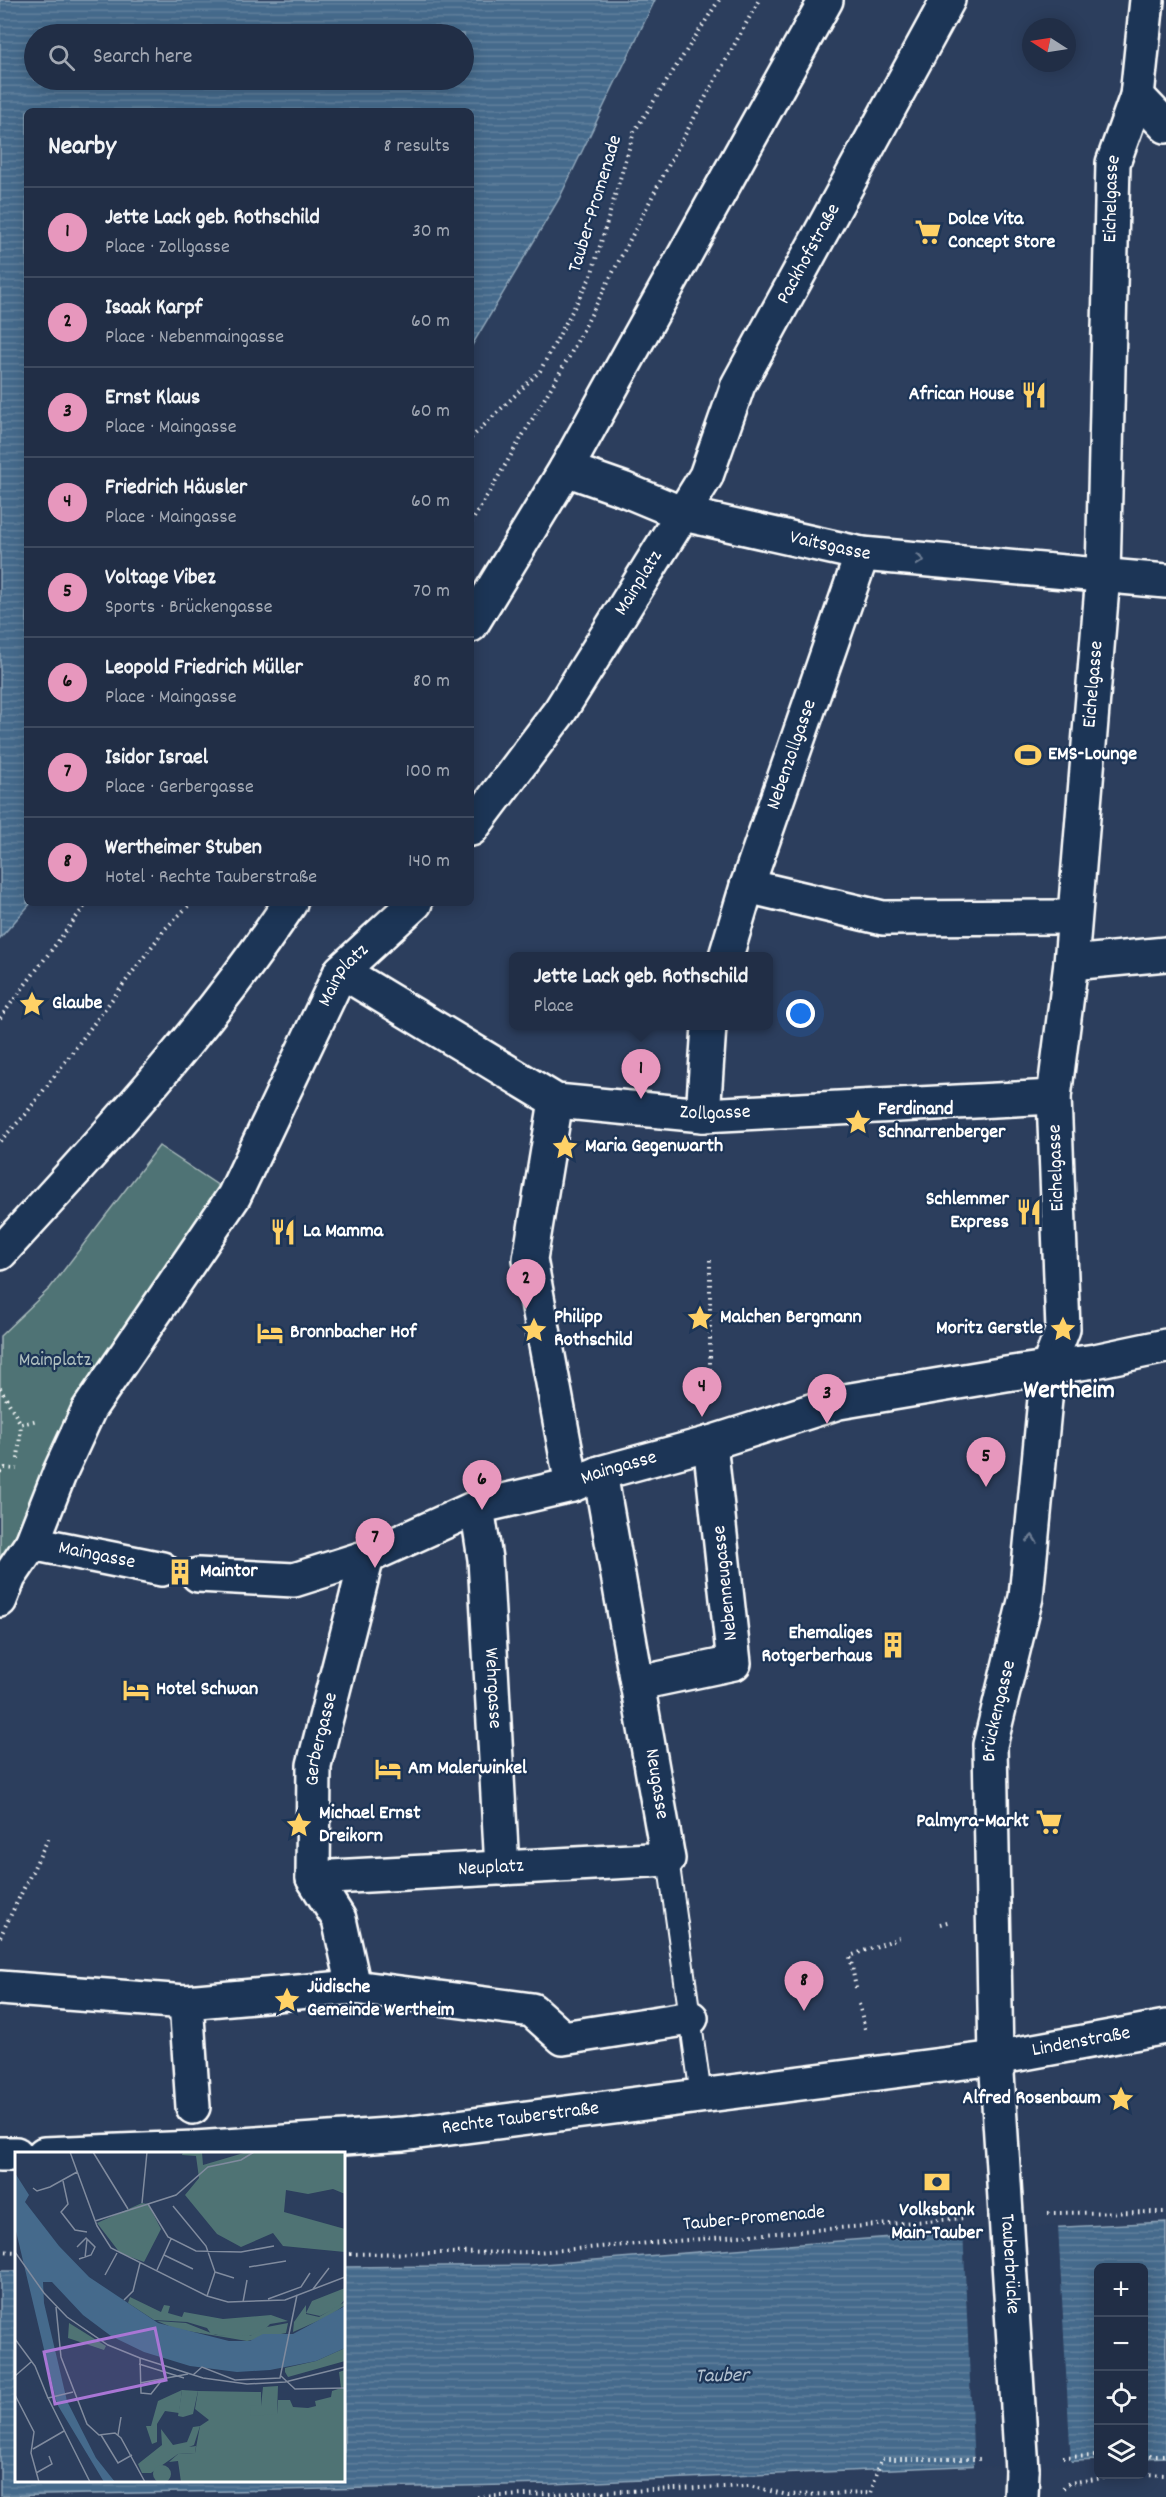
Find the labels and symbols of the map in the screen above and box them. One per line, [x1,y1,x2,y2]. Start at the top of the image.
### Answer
north arrow [1022,18,1076,72]
street label: Tauber-Promenade [562,132,630,276]
street label: Eichelgasse [1097,151,1129,243]
street label: Packhofstraße [771,199,848,309]
place label: Dolce Vita Concept Store [948,206,1056,257]
supermarket icon: Dolce Vita Concept Store [913,217,943,247]
restaurant icon: African House [1019,380,1049,410]
place label: African House [909,381,1014,409]
street label: Vaitsgasse [787,524,872,569]
street label: Mainplatz [608,545,670,622]
one-way arrow [915,553,924,566]
street label: Eichelgasse [1076,640,1112,729]
street label: Nebenzollgasse [760,696,825,814]
sports icon: EMS-Lounge [1013,740,1043,770]
place label: EMS-Lounge [1048,741,1137,769]
street label: Mainplatz [312,937,376,1012]
place icon: Glaube [17,989,47,1019]
place label: Glaube [52,990,103,1018]
your location [786,999,815,1028]
pin: 1 [622,1050,660,1099]
place label: Ferdinand Schnarrenberger [878,1096,1006,1147]
street label: Zollgasse [678,1099,751,1129]
place icon: Ferdinand Schnarrenberger [843,1107,873,1137]
street label: Eichelgasse [1041,1124,1073,1212]
place icon: Maria Gegenwarth [550,1132,580,1162]
place label: Maria Gegenwarth [585,1133,723,1161]
place label: Schlemmer Express [926,1186,1010,1237]
restaurant icon: Schlemmer Express [1014,1197,1044,1227]
restaurant icon: La Mamma [268,1217,298,1247]
place label: La Mamma [303,1218,384,1246]
pin: 2 [506,1260,546,1309]
place icon: Malchen Bergmann [685,1303,715,1333]
place label: Philipp Rothschild [554,1304,633,1355]
place label: Malchen Bergmann [720,1304,862,1332]
place icon: Moritz Gerstle [1048,1314,1078,1344]
place icon: Philipp Rothschild [519,1315,549,1345]
place label: Moritz Gerstle [936,1315,1043,1343]
hotel icon: Bronnbacher Hof [255,1318,285,1348]
place label: Bronnbacher Hof [290,1319,417,1347]
park label: Mainplatz [19,1347,92,1375]
pin: 4 [682,1368,722,1417]
district label: Wertheim [1023,1373,1115,1410]
pin: 3 [808,1374,846,1424]
pin: 5 [966,1438,1006,1487]
street label: Maingasse [577,1444,660,1494]
pin: 6 [462,1460,502,1510]
pin: 7 [356,1518,394,1568]
street label: Nebenneugasse [706,1524,746,1642]
one-way arrow [1025,1534,1038,1543]
street label: Maingasse [56,1535,138,1577]
building icon: Maintor [165,1557,195,1587]
place label: Maintor [200,1558,258,1586]
place label: Ehemaliges Rotgerberhaus [762,1620,873,1671]
building icon: Ehemaliges Rotgerberhaus [878,1630,908,1660]
street label: Wehrgasse [476,1647,508,1729]
street label: Brückengasse [976,1657,1024,1762]
hotel icon: Hotel Schwan [121,1675,151,1705]
place label: Hotel Schwan [156,1676,258,1704]
street label: Gerbergasse [300,1689,346,1786]
street label: Neugasse [637,1747,675,1821]
hotel icon: Am Malerwinkel [373,1754,403,1784]
place label: Am Malerwinkel [408,1755,527,1783]
place label: Michael Ernst Dreikorn [319,1800,421,1851]
supermarket icon: Palmyra-Markt [1034,1807,1064,1837]
place label: Palmyra-Markt [916,1808,1030,1836]
place icon: Michael Ernst Dreikorn [284,1810,314,1840]
street label: Neuplatz [457,1853,525,1884]
pin: 8 [784,1962,824,2011]
place label: Jüdische Gemeinde Wertheim [307,1974,455,2025]
place icon: Jüdische Gemeinde Wertheim [272,1985,302,2015]
street label: Lindenstraße [1030,2020,1133,2065]
place icon: Alfred Rosenbaum [1106,2084,1136,2114]
place label: Alfred Rosenbaum [963,2085,1101,2113]
street label: Rechte Tauberstraße [440,2095,601,2143]
inset map [15,2152,345,2482]
bank icon: Volksbank Main-Tauber [922,2167,952,2197]
place label: Volksbank Main-Tauber [891,2197,983,2248]
street label: Tauber-Promenade [682,2199,826,2239]
street label: Tauberbrücke [992,2213,1026,2315]
water label: Tauber [695,2361,751,2392]

